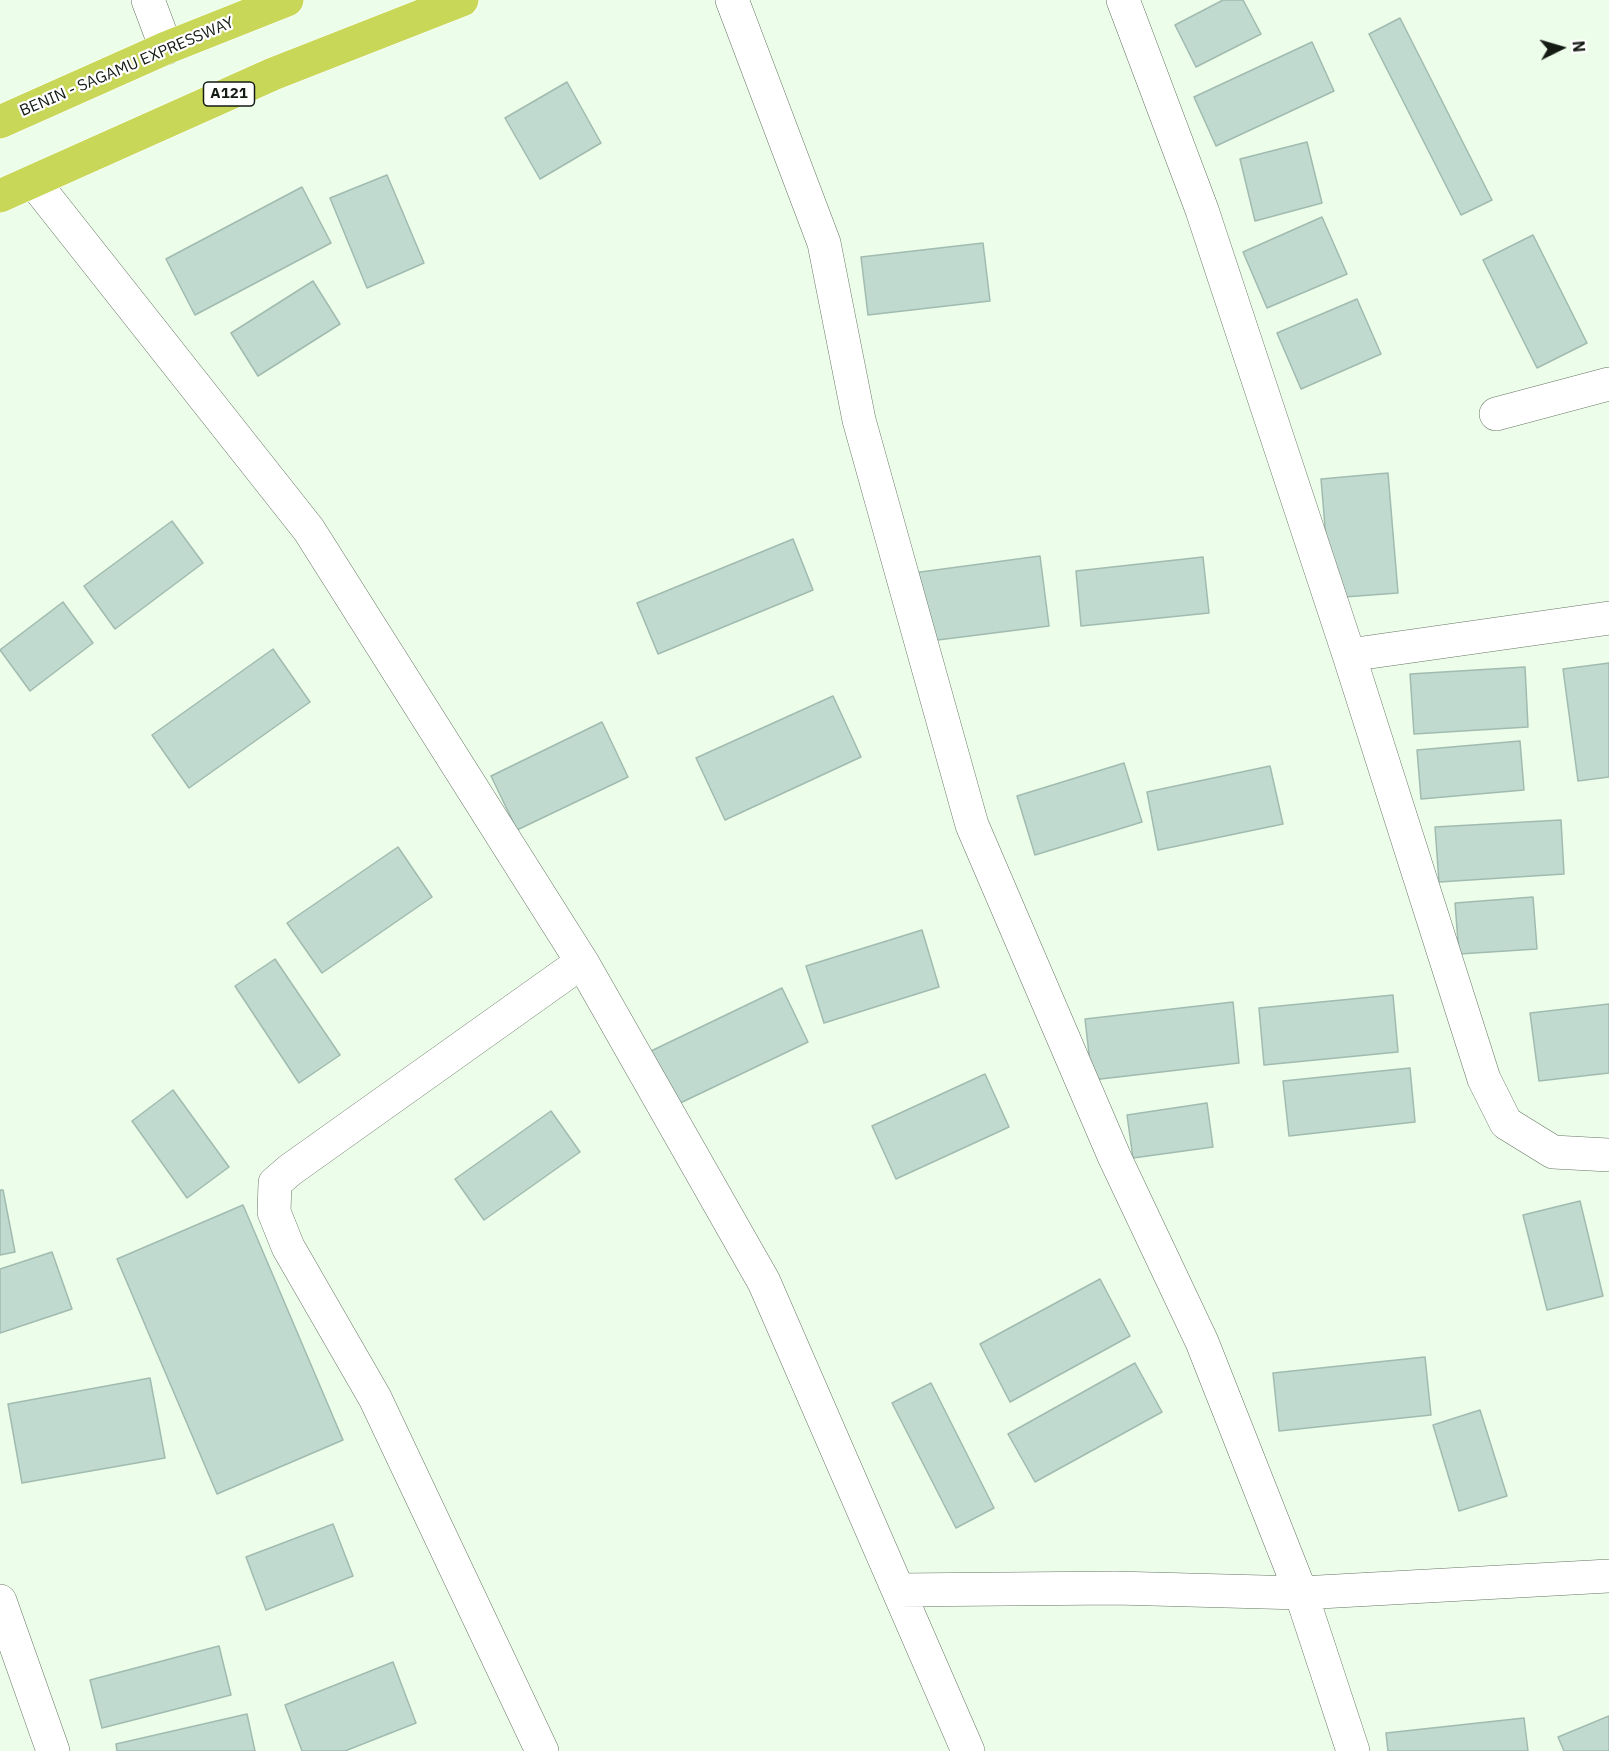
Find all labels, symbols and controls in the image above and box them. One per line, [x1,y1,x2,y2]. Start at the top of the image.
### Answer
street label: BENIN - SAGAMU EXPRESSWAY [17,13,237,121]
north arrow [1531,18,1591,78]
text: N [1568,40,1589,53]
road number: A121 [204,82,254,106]

